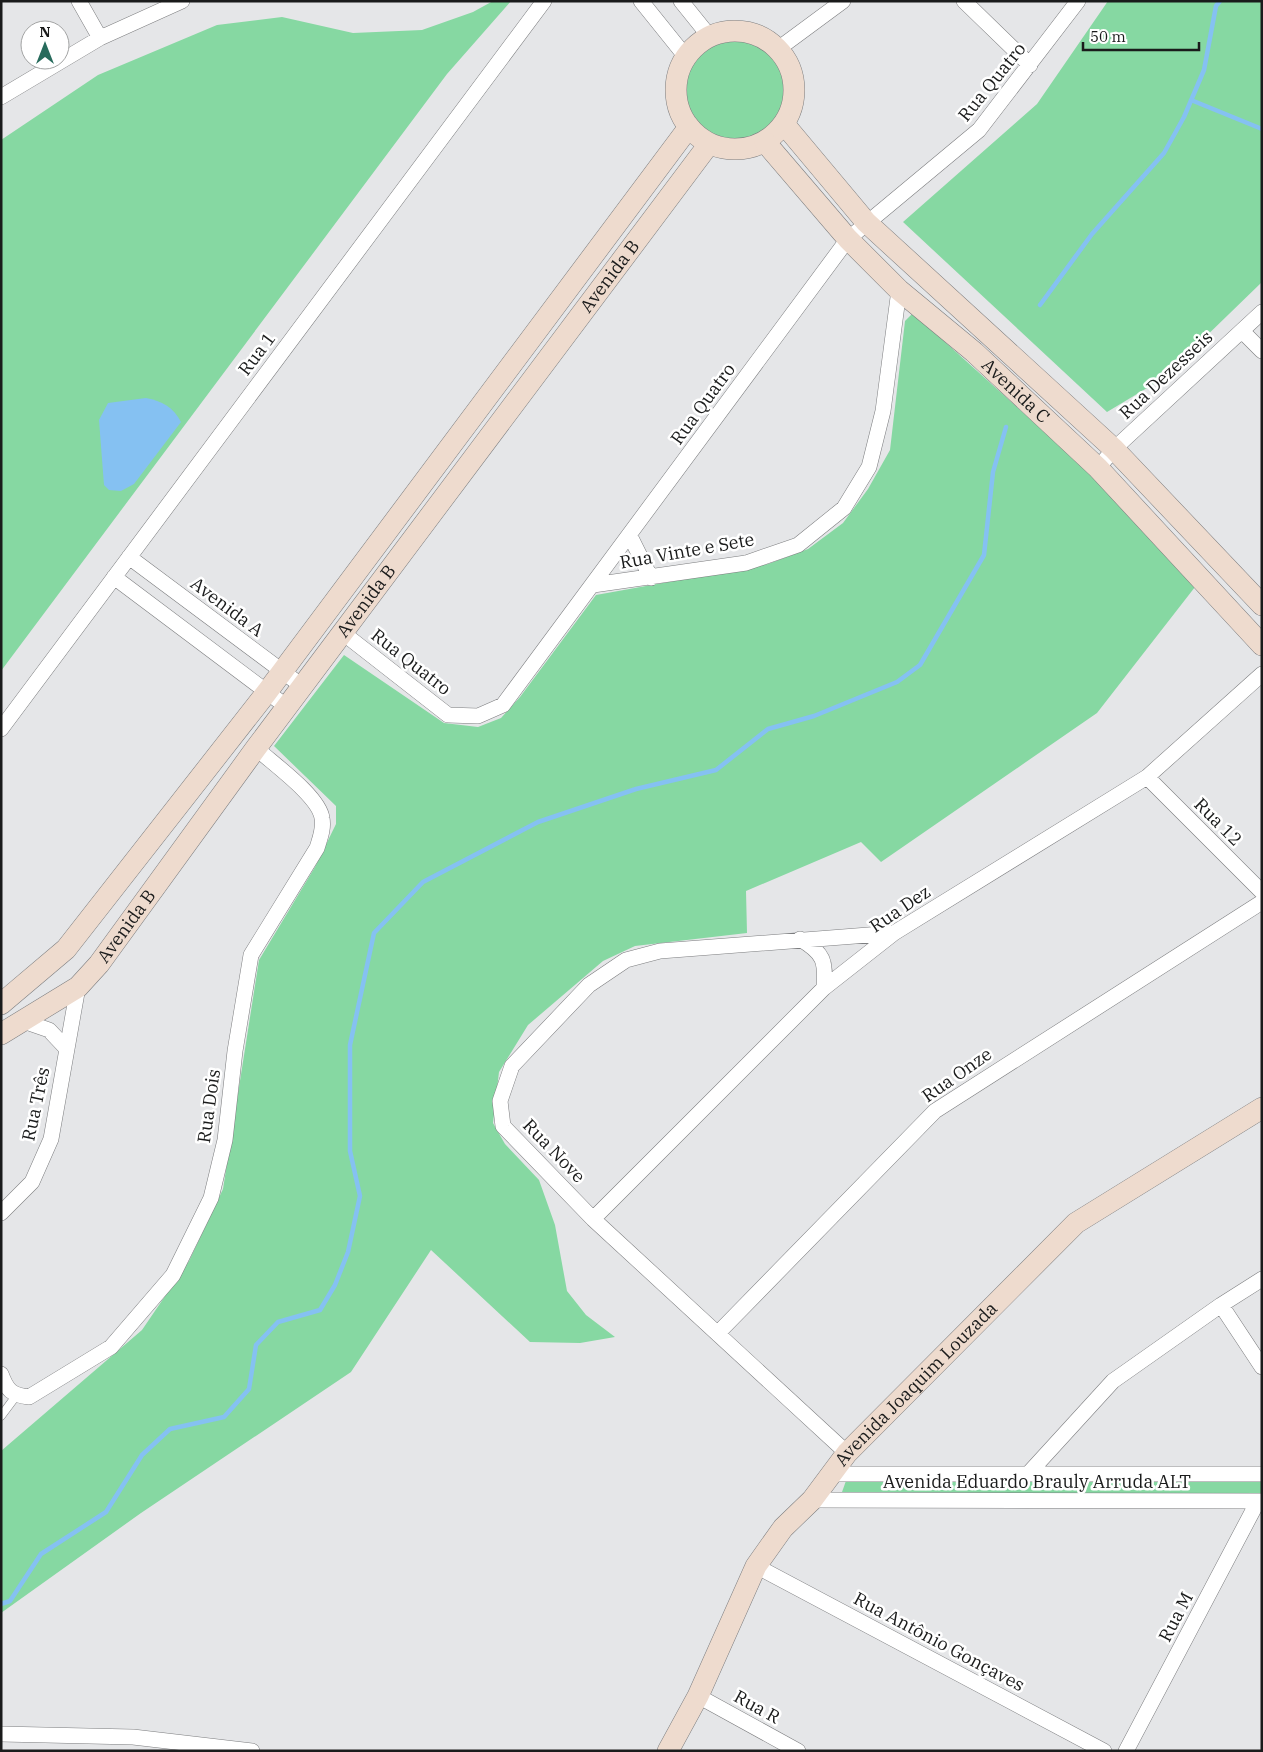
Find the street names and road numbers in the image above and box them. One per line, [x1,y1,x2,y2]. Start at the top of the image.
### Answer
street label: Rua Quatro [953,37,1031,126]
street label: Avenida B [575,235,644,317]
street label: Rua Dezesseis [1114,325,1217,424]
street label: Rua 1 [233,328,280,380]
street label: Avenida C [977,353,1055,428]
street label: Rua Quatro [665,358,740,449]
street label: Rua Vinte e Sete [618,527,756,574]
street label: Avenida B [331,560,401,642]
street label: Avenida A [186,572,269,642]
street label: Rua Quatro [367,623,456,700]
street label: Rua 12 [1189,793,1247,851]
street label: Rua Dez [865,880,935,937]
street label: Avenida B [92,885,160,967]
street label: Rua Onze [917,1042,996,1107]
street label: Rua Três [16,1065,55,1143]
street label: Rua Dois [192,1067,225,1144]
street label: Rua Nove [518,1114,590,1187]
street label: Avenida Joaquim Louzada [829,1297,1002,1470]
street label: Avenida Eduardo Brauly Arruda ALT [883,1470,1191,1493]
street label: Rua Antônio Gonçaves [850,1587,1029,1696]
street label: Rua M [1153,1588,1198,1646]
street label: Rua R [730,1685,784,1729]

